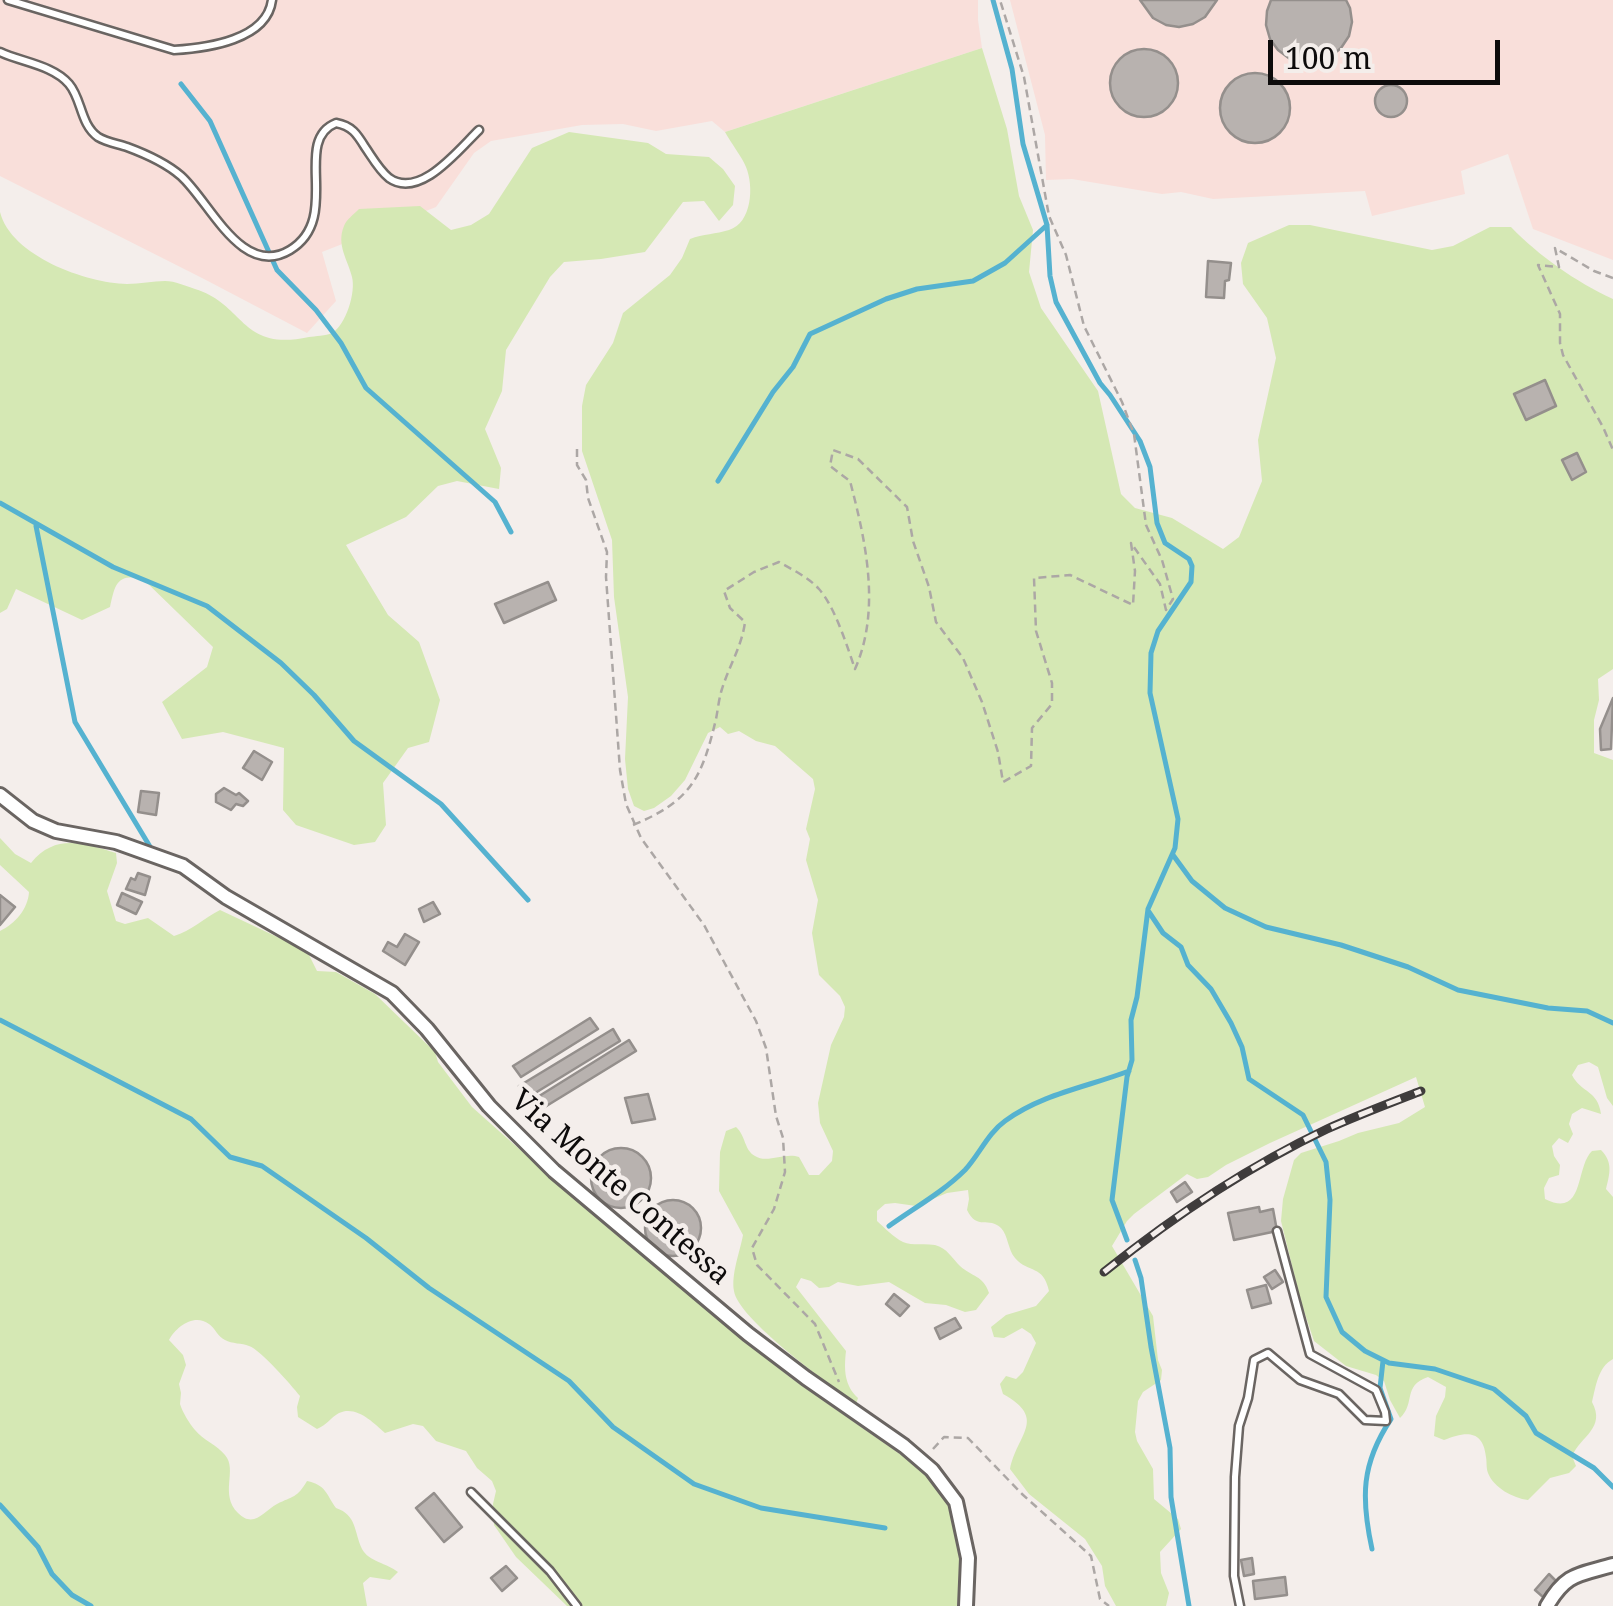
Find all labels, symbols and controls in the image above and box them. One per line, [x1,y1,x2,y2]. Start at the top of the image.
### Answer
scale bar [1273,20,1506,82]
text: 100 m [1285,37,1371,78]
street label: Via Monte Contessa [503,1083,737,1293]

